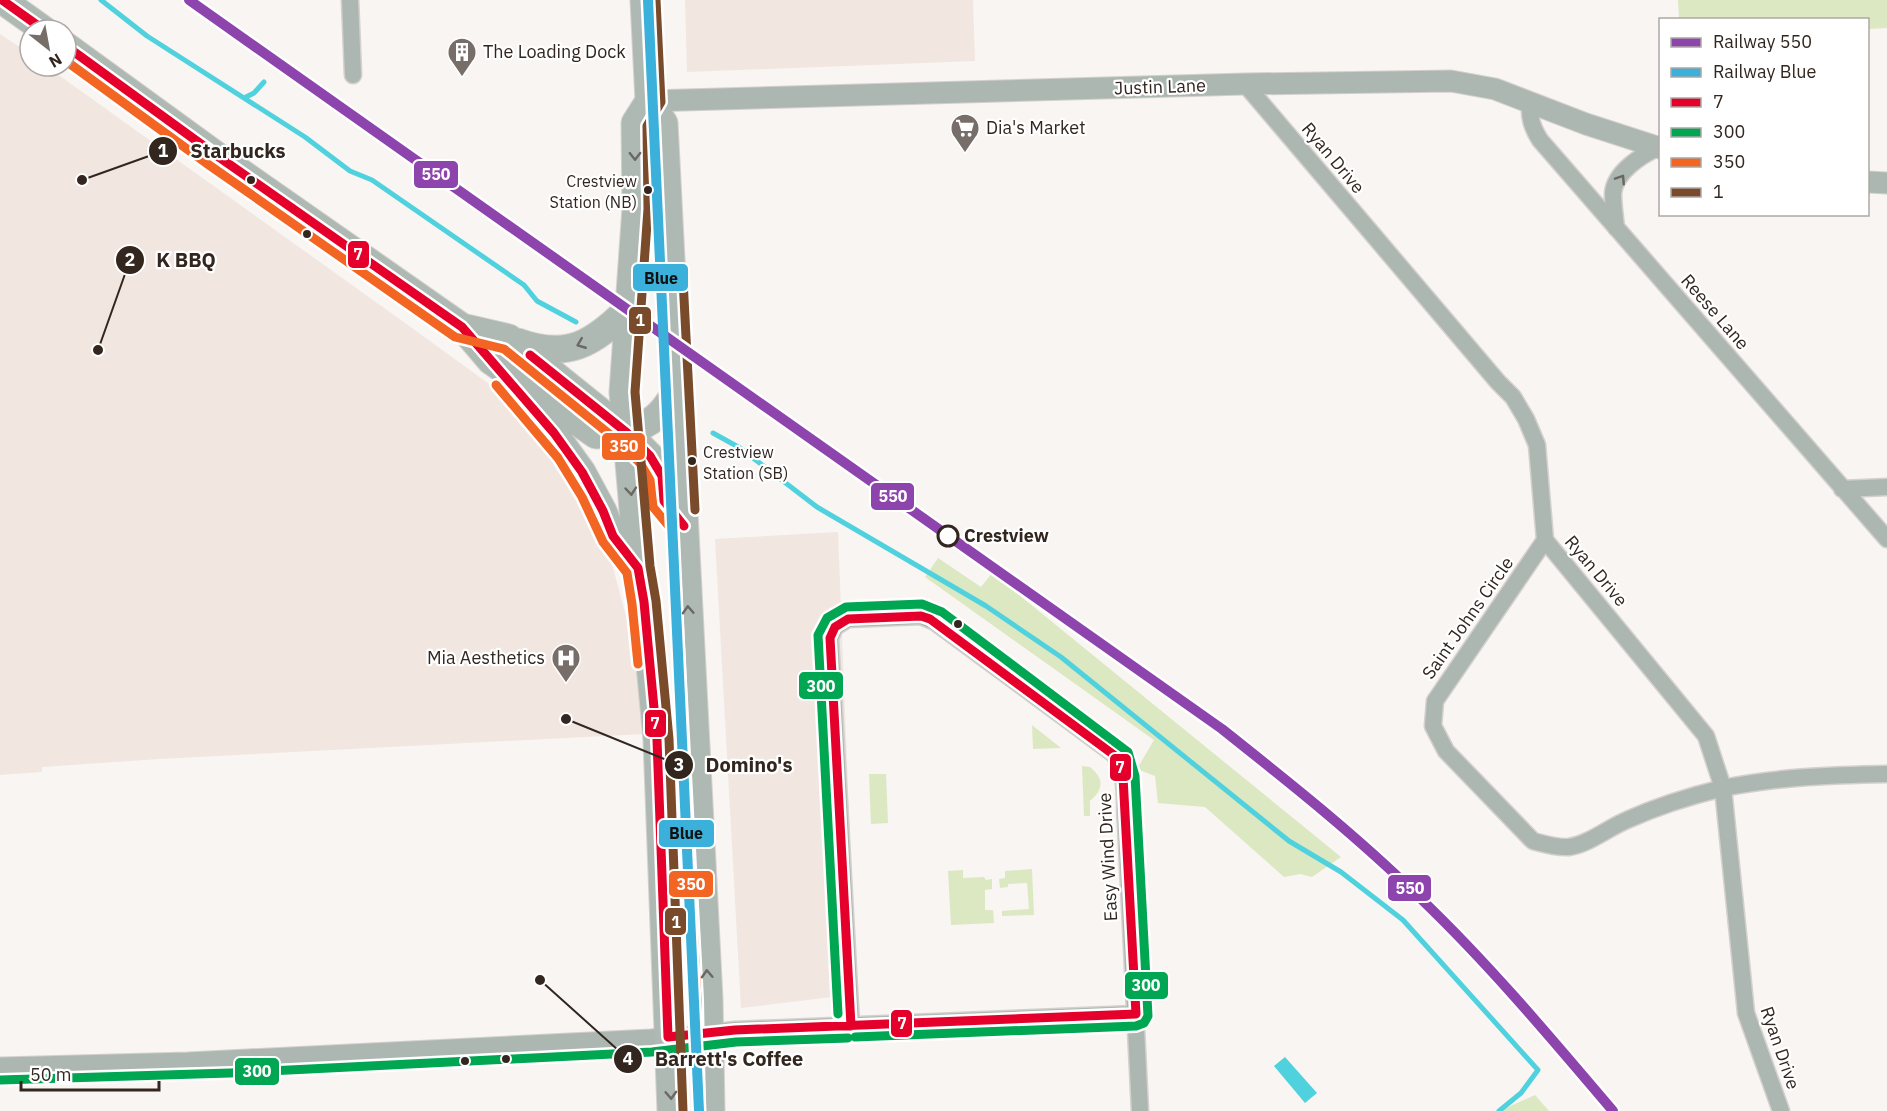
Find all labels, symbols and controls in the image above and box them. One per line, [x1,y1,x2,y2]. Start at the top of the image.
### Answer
north arrow [18,18,78,78]
legend [1659,18,1869,216]
text: Railway 550 [1713,30,1812,53]
building icon: The Loading Dock [446,36,478,78]
place label: The Loading Dock [483,40,626,63]
text: N [46,49,66,72]
text: Railway Blue [1713,60,1817,83]
street label: Justin Lane [1114,73,1206,100]
text: 7 [1713,90,1724,113]
supermarket icon: Dia's Market [949,112,981,154]
place label: Dia's Market [986,116,1086,139]
street label: Ryan Drive [1297,117,1370,198]
text: 300 [1713,120,1745,143]
callout: Starbucks [148,132,298,170]
text: Starbucks [190,137,286,164]
text: 1 [158,139,169,162]
text: 350 [1713,150,1745,173]
one-way arrow [629,151,642,160]
line badge: 550 [413,160,459,189]
text: 550 [422,164,451,184]
place label: Crestview Station (NB) [550,171,637,212]
unlabelled marker [245,174,257,186]
one-way arrow [1613,175,1625,185]
text: 1 [1713,180,1724,203]
marker: Crestview Station (NB) [642,184,654,196]
unlabelled marker [301,228,313,240]
line badge: 7 [347,240,370,269]
callout: K BBQ [115,241,228,279]
text: 7 [353,244,363,264]
text: K BBQ [156,246,216,273]
text: 2 [125,248,135,271]
line badge: Blue [632,263,689,292]
text: Blue [644,268,678,288]
street label: Reese Lane [1676,269,1755,354]
line badge: 1 [628,306,652,335]
text: 1 [635,310,645,330]
one-way arrow [576,337,587,349]
line badge: 350 [601,432,646,461]
text: 350 [610,436,639,456]
place label: Crestview Station (SB) [703,442,788,483]
marker: Crestview Station (SB) [686,455,698,467]
line badge: 550 [870,482,915,511]
one-way arrow [624,486,637,495]
text: 550 [879,486,908,506]
place label: Crestview [964,524,1049,547]
marker: Crestview [937,525,959,547]
street label: Ryan Drive [1560,530,1633,611]
street label: Saint Johns Circle [1417,552,1518,683]
one-way arrow [681,605,694,614]
unlabelled marker [952,618,964,630]
hospital icon: Mia Aesthetics [550,642,582,684]
place label: Mia Aesthetics [427,646,545,669]
line badge: 300 [798,671,844,700]
text: 300 [807,676,836,696]
line badge: 7 [644,709,667,738]
text: 7 [650,713,660,733]
callout: Domino's [664,746,805,784]
text: Domino's [705,751,793,778]
text: 3 [674,753,684,776]
line badge: 7 [1109,753,1132,782]
text: 7 [1115,757,1125,777]
street label: Easy Wind Drive [1093,792,1122,922]
line badge: Blue [658,819,715,848]
text: Blue [669,823,703,843]
line badge: 350 [668,870,714,898]
text: 350 [677,874,706,894]
line badge: 550 [1387,874,1432,902]
text: 550 [1396,878,1425,898]
line badge: 1 [664,907,687,936]
text: 1 [671,912,681,932]
one-way arrow [701,969,714,978]
line badge: 300 [1124,971,1169,1000]
text: 300 [1132,975,1161,995]
street label: Ryan Drive [1756,1003,1805,1092]
line badge: 7 [890,1009,913,1038]
text: 7 [897,1013,907,1033]
callout: Barrett's Coffee [613,1040,816,1078]
text: Barrett's Coffee [655,1045,803,1072]
text: 4 [623,1047,634,1070]
unlabelled marker [500,1053,512,1065]
scale bar [21,1054,159,1092]
unlabelled marker [459,1055,471,1067]
line badge: 300 [234,1057,280,1086]
text: 300 [243,1061,272,1081]
text: 50 m [30,1063,72,1086]
one-way arrow [664,1091,677,1100]

